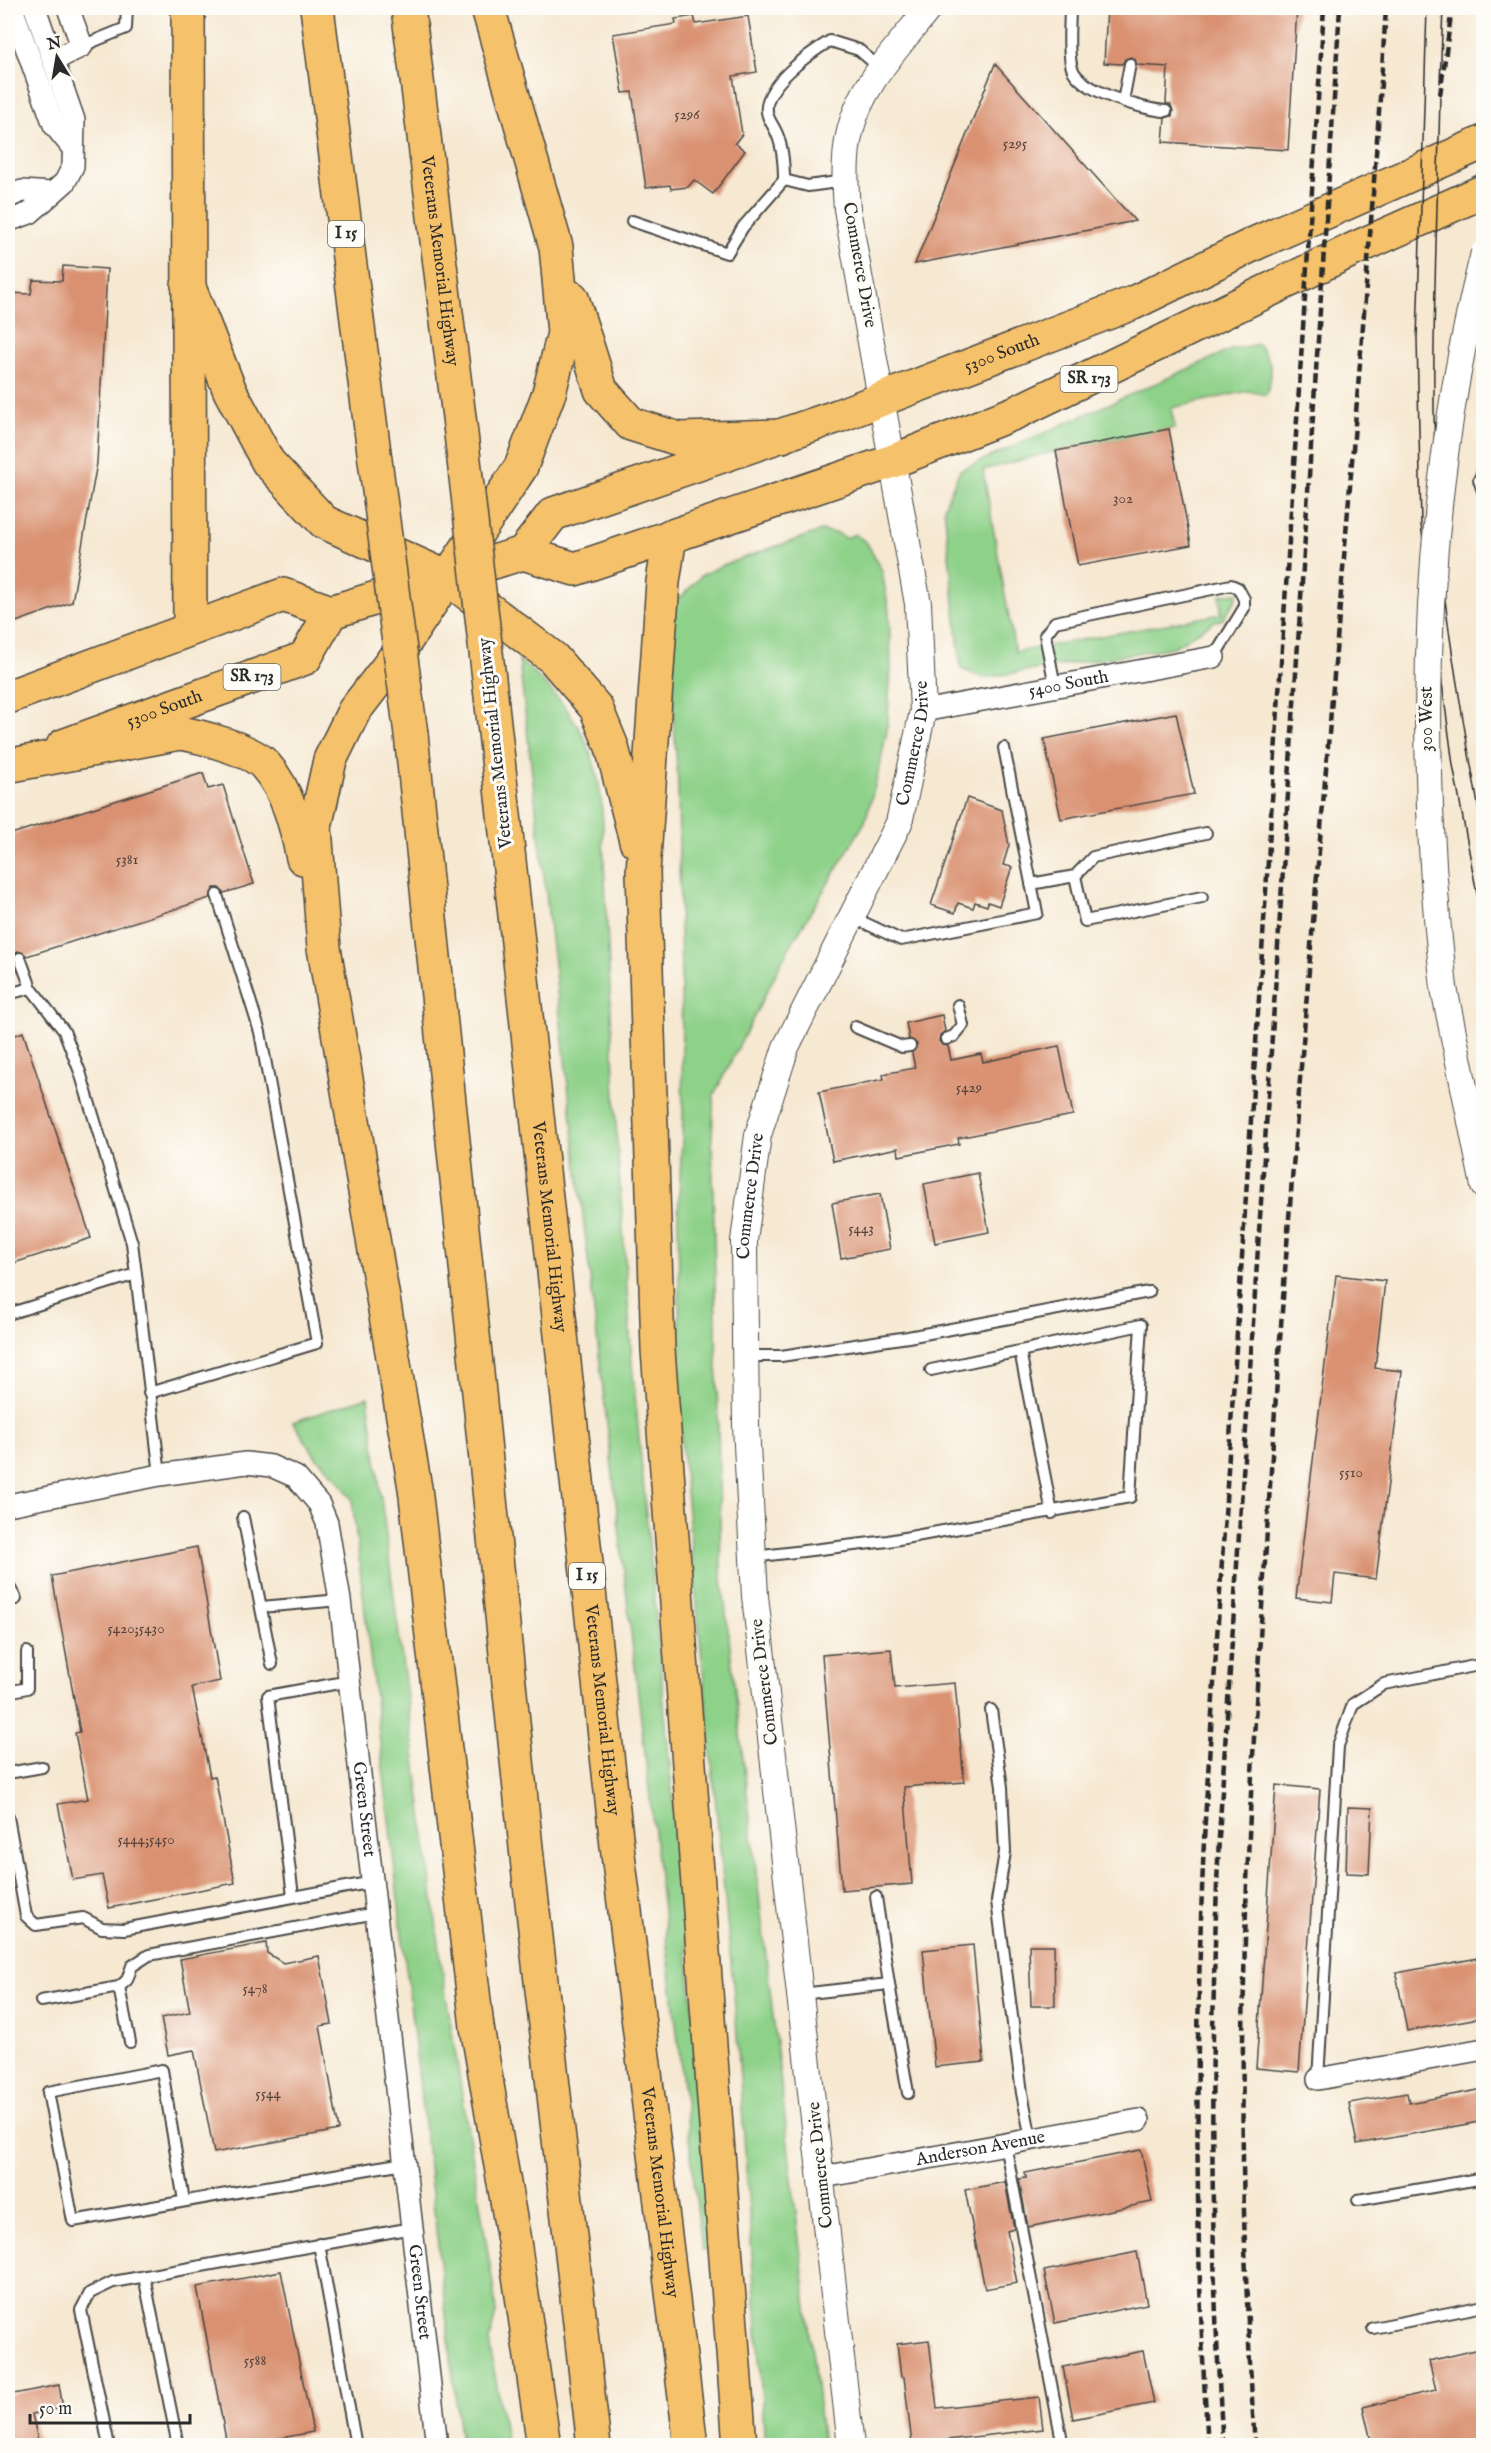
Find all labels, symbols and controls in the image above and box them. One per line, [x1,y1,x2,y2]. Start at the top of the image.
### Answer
north arrow [27,27,87,87]
text: N [45,33,63,56]
house number: 5296 [674,105,700,124]
house number: 5295 [1003,134,1028,153]
street label: Veterans Memorial Highway [415,153,464,368]
street label: Commerce Drive [837,200,881,330]
road number: I 15 [328,221,364,247]
street label: 5300 South [961,328,1043,378]
road number: SR 173 [1060,366,1118,392]
house number: 302 [1113,489,1133,508]
street label: Veterans Memorial Highway [473,636,519,851]
road number: SR 173 [224,664,280,690]
street label: 5400 South [1027,665,1111,703]
street label: Commerce Drive [891,680,935,808]
street label: 5300 South [123,685,206,733]
street label: 300 West [1416,686,1439,752]
house number: 5381 [116,850,138,869]
house number: 5429 [956,1078,982,1097]
street label: Veterans Memorial Highway [526,1119,572,1334]
street label: Commerce Drive [732,1132,770,1259]
house number: 5443 [848,1219,874,1238]
house number: 5510 [1339,1463,1363,1482]
road number: I 15 [569,1563,605,1589]
street label: Veterans Memorial Highway [579,1602,625,1817]
street label: Commerce Drive [746,1618,784,1746]
house number: 5420;5430 [107,1619,165,1638]
street label: Green Street [347,1760,381,1858]
house number: 5444;5450 [117,1830,175,1849]
house number: 5478 [242,1979,268,1998]
house number: 5544 [255,2084,281,2103]
street label: Veterans Memorial Highway [635,2085,684,2299]
street label: Commerce Drive [803,2101,839,2229]
street label: Anderson Avenue [913,2126,1047,2172]
street label: Green Street [402,2243,436,2341]
house number: 5588 [244,2351,266,2370]
scale bar [30,2387,190,2425]
text: 50 m [39,2398,72,2421]

